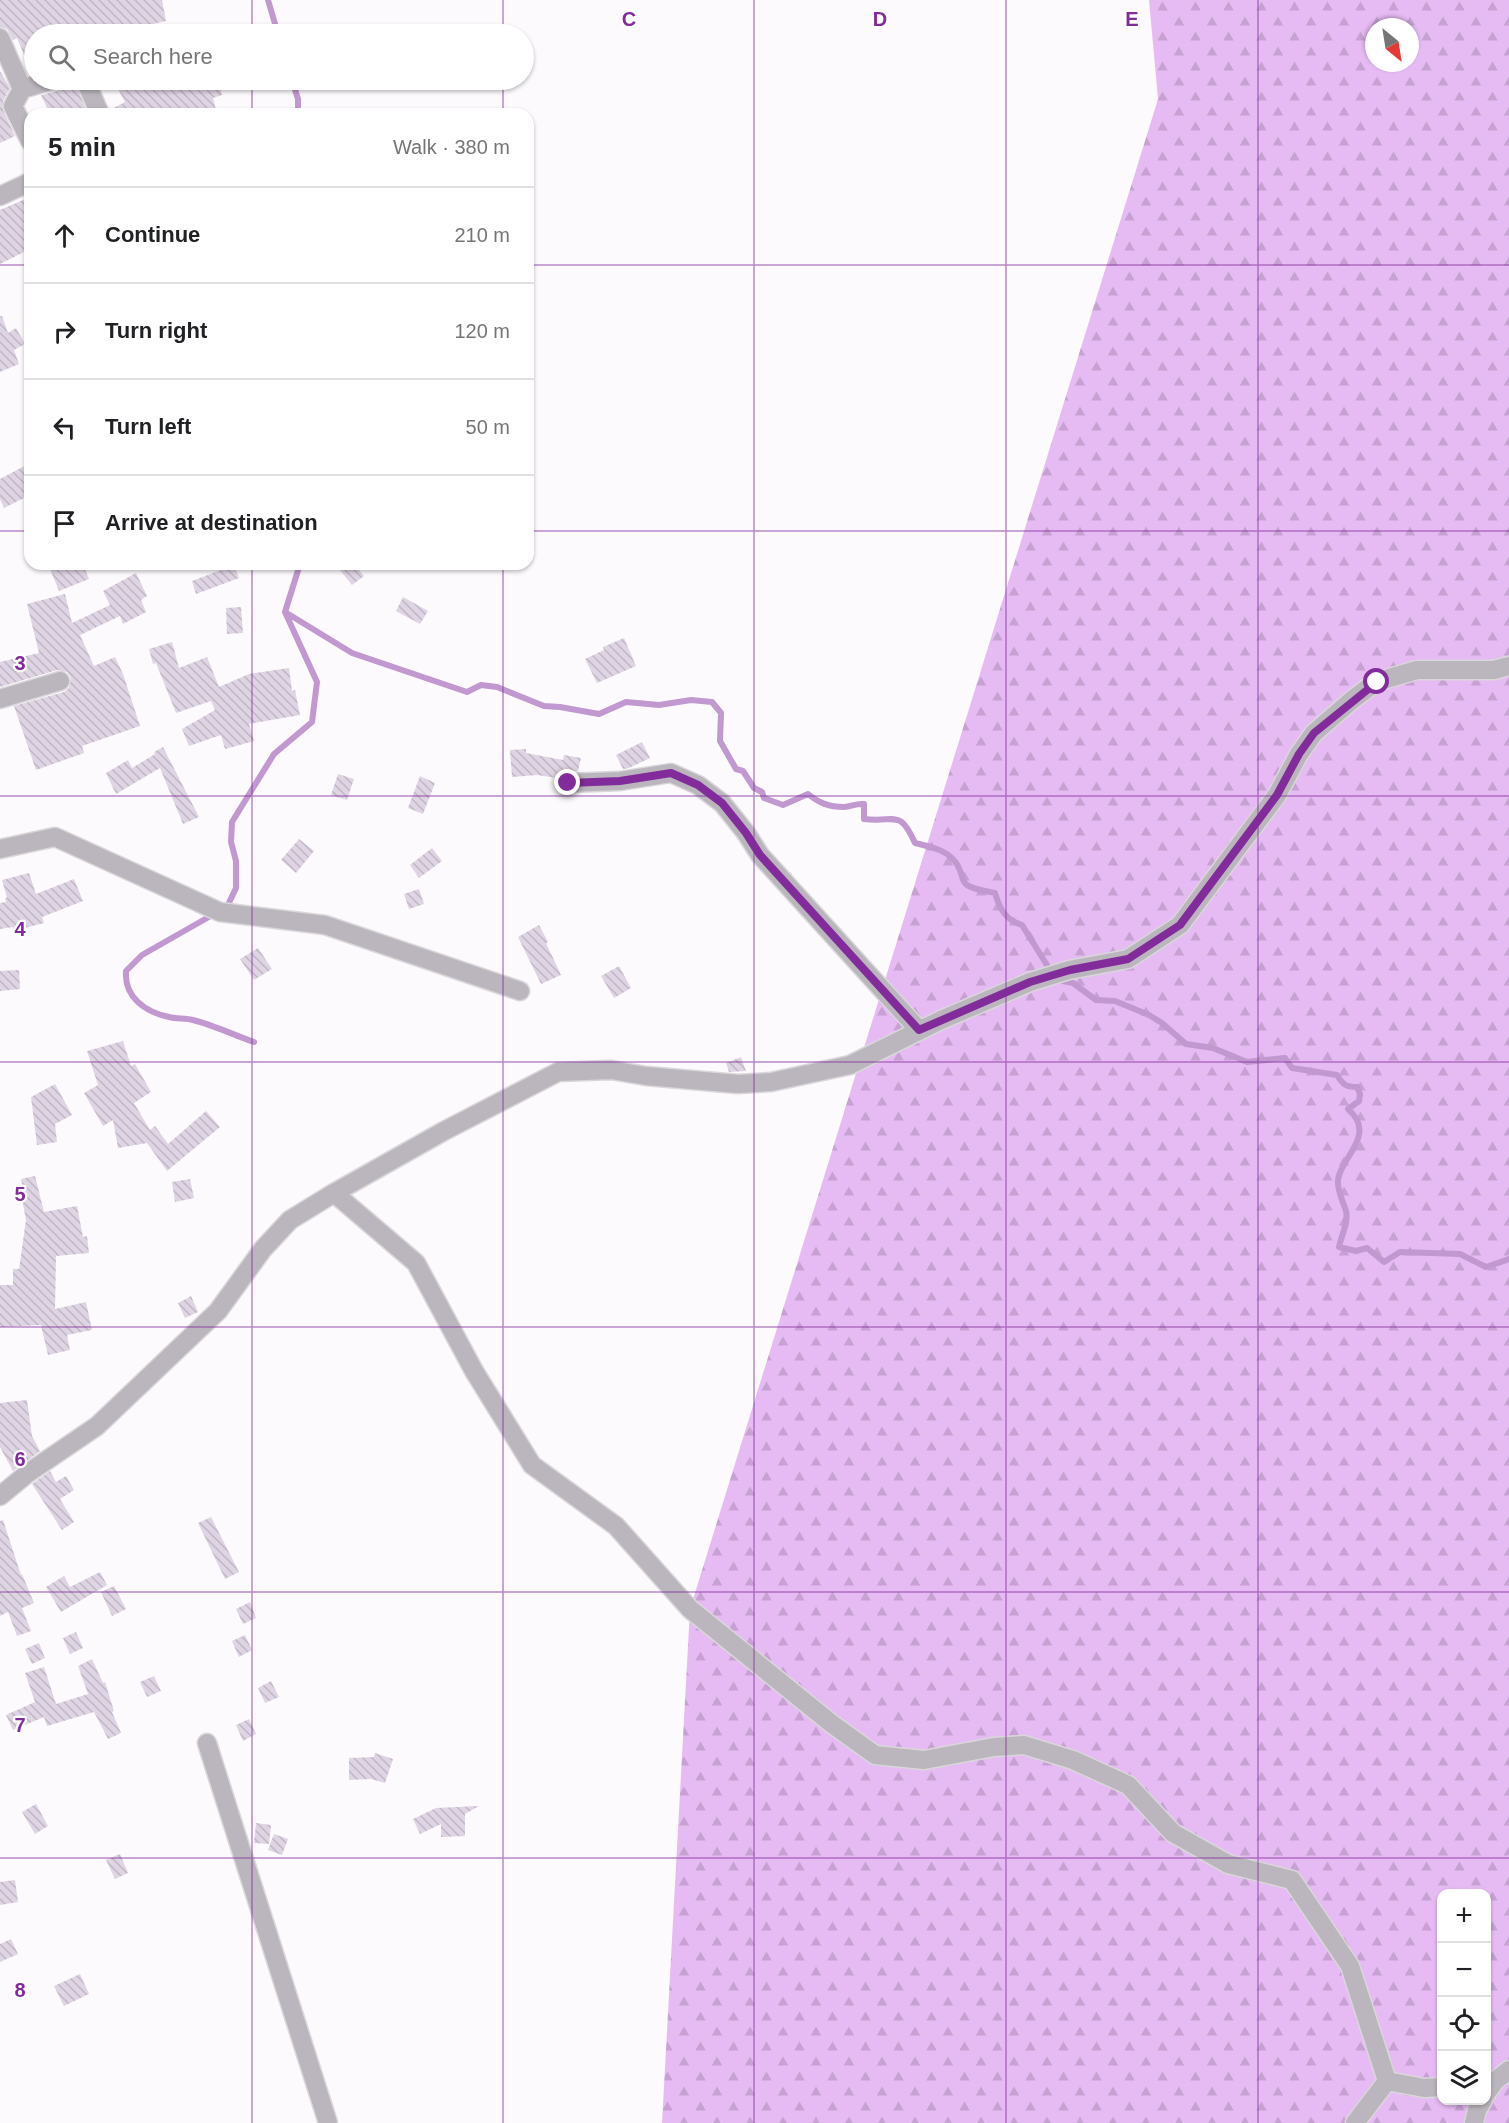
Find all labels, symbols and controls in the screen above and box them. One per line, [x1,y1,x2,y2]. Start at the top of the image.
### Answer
text: C [622,8,636,30]
text: D [873,8,887,30]
text: E [1125,8,1139,30]
north arrow [1365,18,1419,72]
search box [24,24,534,90]
icon: search [45,41,78,74]
text: Search here [93,44,213,69]
text: 5 min [48,132,116,162]
text: Walk · 380 m [393,136,510,158]
icon: ahead [48,219,81,252]
text: Continue [105,222,200,247]
text: 210 m [454,224,510,246]
icon: right [48,315,81,348]
text: Turn right [105,318,207,343]
text: 120 m [454,320,510,342]
icon: left [48,411,81,444]
text: Turn left [105,414,191,439]
text: 50 m [466,416,510,438]
icon: arrive [48,507,81,540]
text: Arrive at destination [105,510,318,535]
text: 3 [14,652,26,674]
route start [1363,668,1389,694]
route end [554,769,580,795]
text: 4 [14,918,26,940]
text: 5 [14,1183,26,1205]
text: 6 [14,1448,26,1470]
text: 7 [14,1714,26,1736]
map controls [1437,1889,1491,2105]
button: + [1437,1889,1491,1943]
button: − [1437,1943,1491,1997]
text: 8 [14,1979,26,2001]
button: locate [1437,1997,1491,2051]
button: layers [1437,2051,1491,2105]

